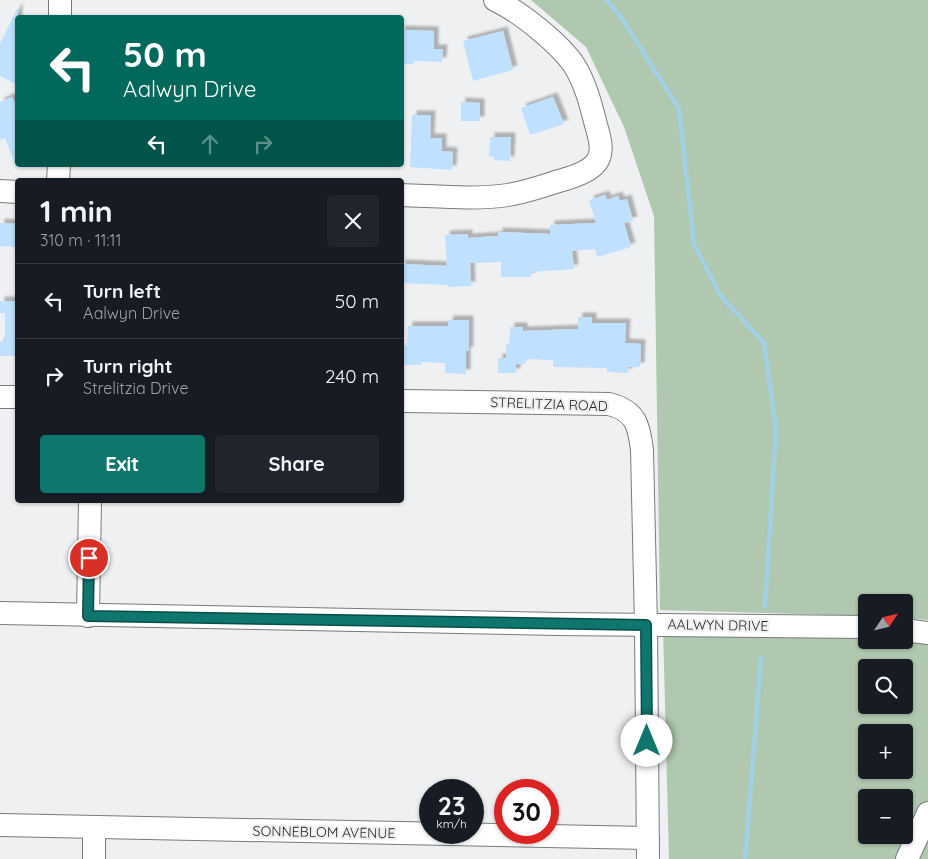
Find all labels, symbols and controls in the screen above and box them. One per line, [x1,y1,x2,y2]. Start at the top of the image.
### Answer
text: 50 m [123,32,207,76]
icon: left [40,35,105,100]
text: Aalwyn Drive [123,75,256,103]
icon: left [143,130,171,158]
icon: ahead [196,130,224,158]
icon: right [249,130,277,158]
text: 1 min [40,192,113,230]
button: close [327,195,379,247]
text: 310 m · 11:11 [40,230,121,250]
text: Turn left [83,279,161,303]
icon: left [40,287,68,315]
text: 50 m [335,289,379,313]
text: Aalwyn Drive [83,303,180,323]
text: Turn right [83,354,172,378]
icon: right [40,362,68,390]
text: 240 m [325,364,379,388]
text: Strelitzia Drive [83,378,188,398]
street label: STRELITZIA ROAD [490,393,608,415]
button: Exit [40,435,205,493]
button: Share [215,435,379,493]
pin [68,537,110,579]
icon: arrive [75,544,103,572]
north arrow [858,594,912,649]
map controls [858,594,913,844]
street label: AALWYN DRIVE [667,615,769,635]
button: search [858,659,913,714]
position arrow [620,714,672,766]
button: + [858,724,913,779]
speed limit sign: 30 [494,779,559,844]
button: − [858,789,913,844]
text: 23 [438,790,465,821]
text: km/h [436,816,467,831]
street label: SONNEBLOM AVENUE [253,822,396,842]

